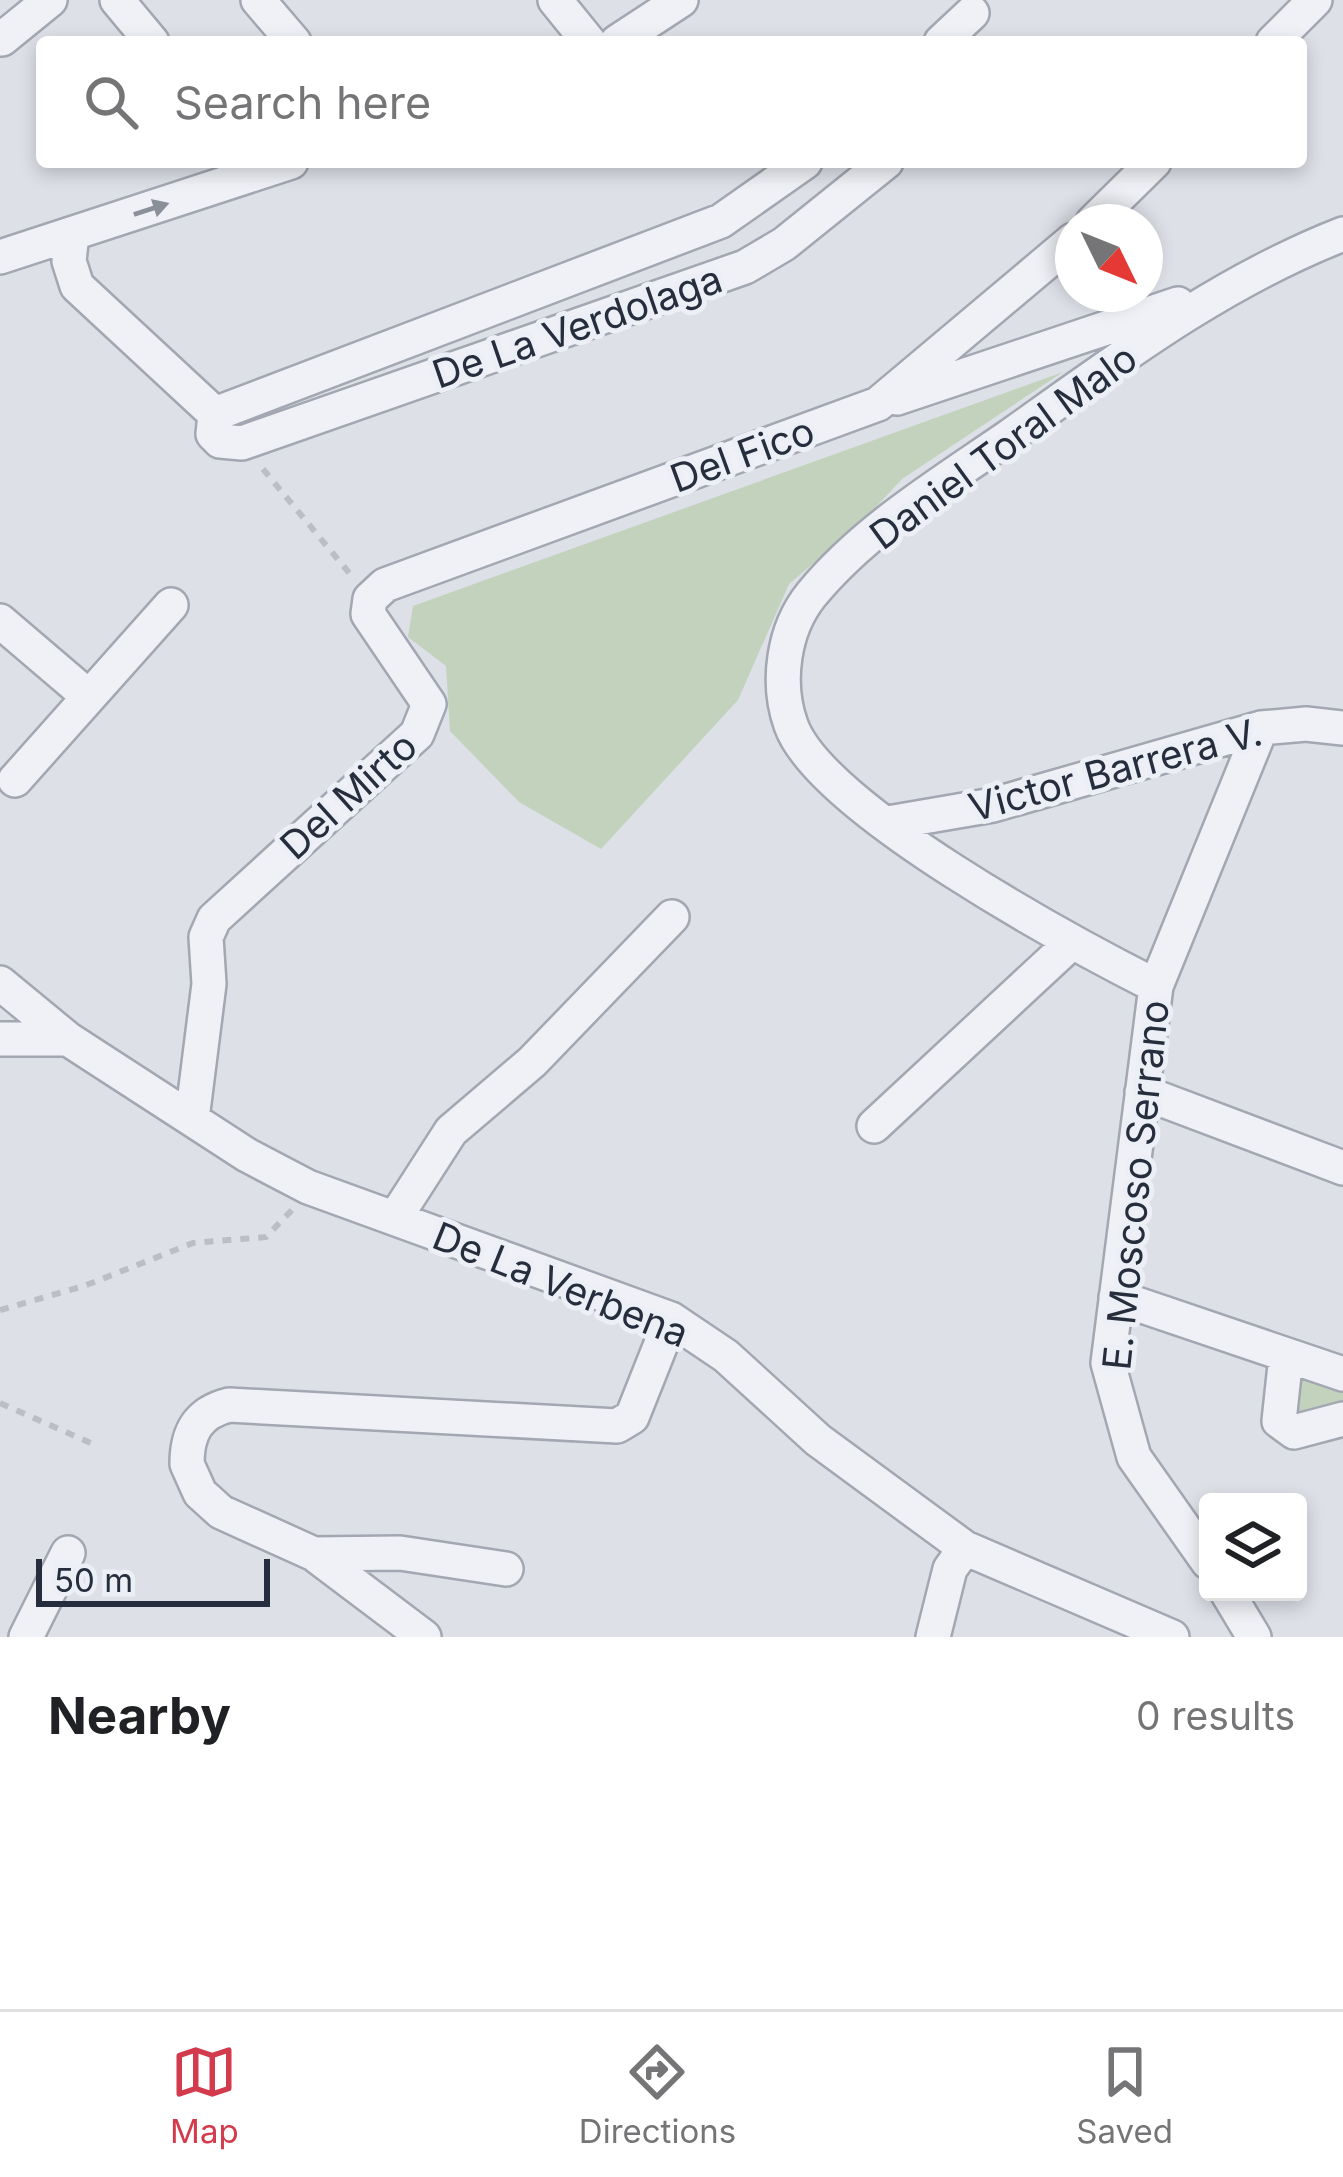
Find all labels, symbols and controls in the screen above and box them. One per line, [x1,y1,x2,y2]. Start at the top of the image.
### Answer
search box [36,36,1307,168]
icon: search [78,69,144,135]
text: Search here [174,75,431,130]
one-way arrow [133,198,170,217]
north arrow [1055,204,1163,312]
street label: De La Verdolaga [426,254,728,398]
street label: Daniel Toral Malo [860,333,1146,559]
street label: Del Fico [664,406,820,502]
street label: Victor Barrera V. [963,707,1267,831]
street label: Del Mirto [270,722,426,868]
street label: E. Moscoso Serrano [1092,998,1178,1372]
street label: De La Verbena [426,1211,696,1357]
map controls [1199,1493,1307,1601]
button: layers [1199,1493,1307,1601]
scale bar [36,1553,270,1606]
text: 50 m [54,1560,133,1600]
text: Nearby [48,1685,231,1746]
text: 0 results [1136,1692,1295,1739]
tab: Map [170,2039,239,2151]
tab: Directions [579,2039,736,2151]
tab: Saved [1076,2039,1173,2151]

